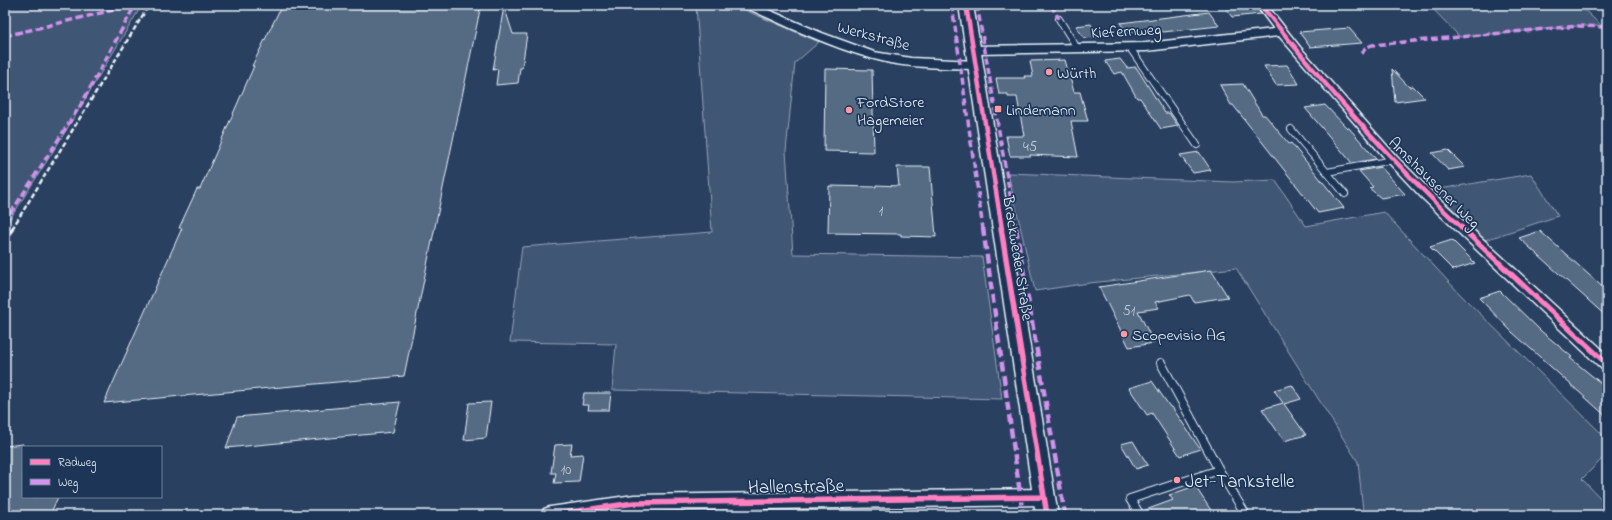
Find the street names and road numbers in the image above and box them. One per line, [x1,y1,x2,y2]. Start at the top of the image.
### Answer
street label: Werkstraße [835,16,913,58]
street label: Kiefernweg [1090,18,1162,46]
street label: Amshausener Weg [1382,132,1485,235]
street label: Brackweder Straße [995,193,1039,323]
street label: Hallenstraße [748,473,845,502]

